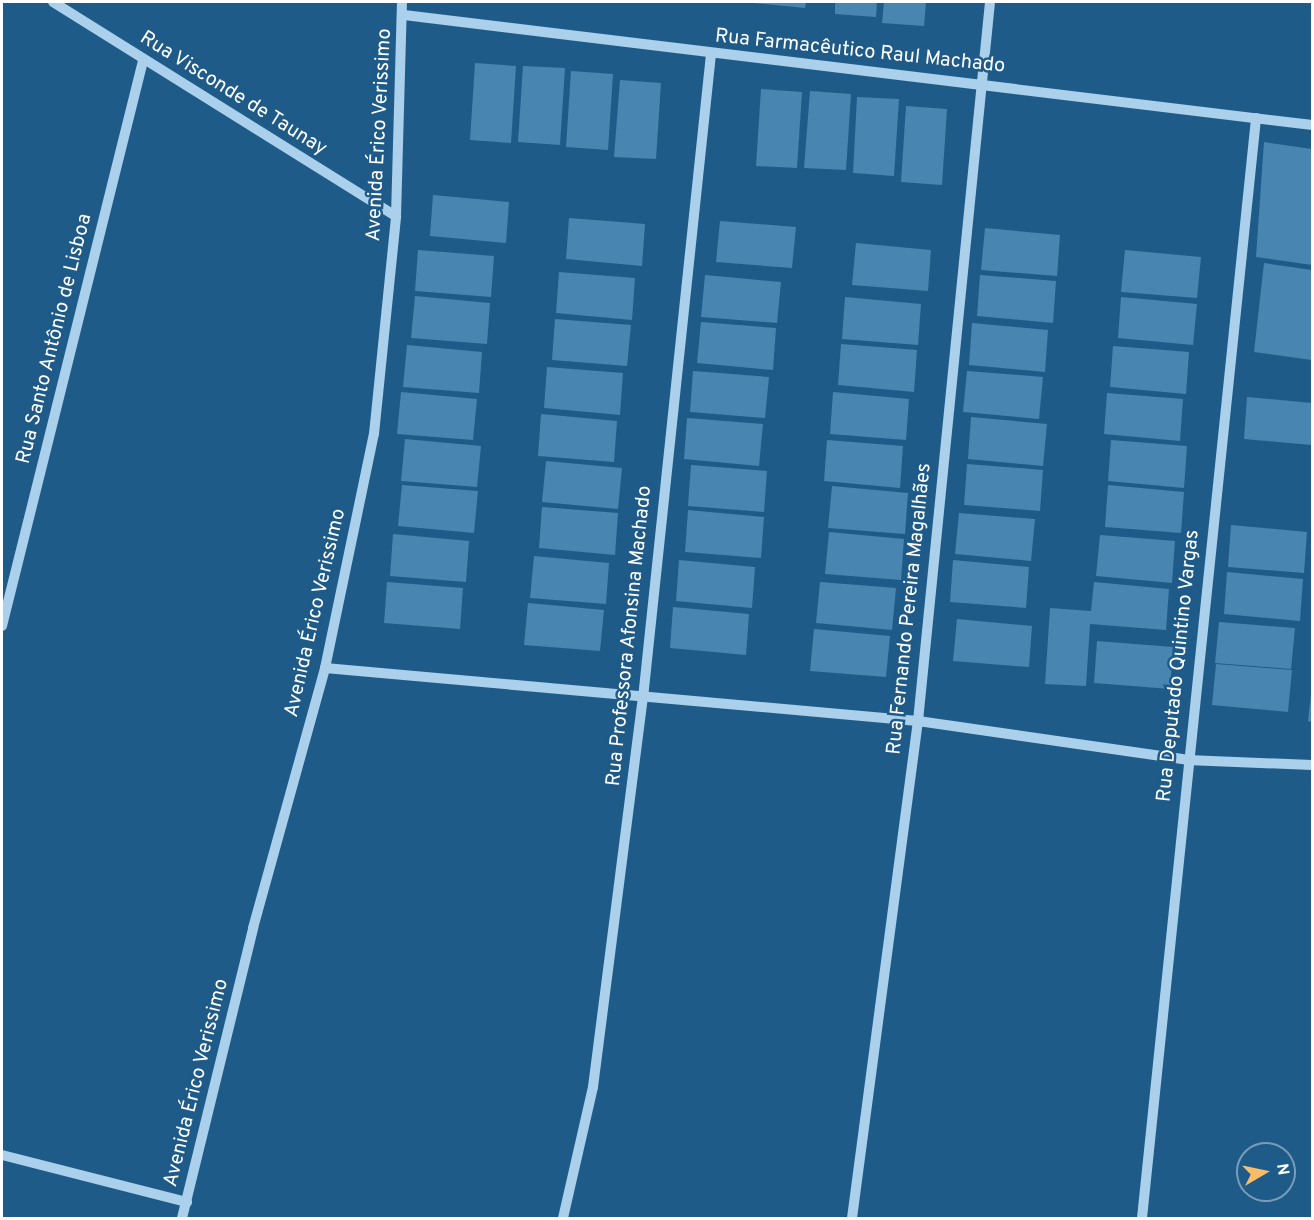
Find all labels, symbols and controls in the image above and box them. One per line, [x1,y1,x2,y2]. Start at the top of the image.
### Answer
street label: Rua Farmacêutico Raul Machado [714,25,1006,79]
street label: Rua Visconde de Taunay [134,26,332,162]
street label: Avenida Érico Verissimo [362,27,398,243]
street label: Rua Santo Antônio de Lisboa [12,211,98,467]
street label: Rua Fernando Pereira Magalhães [883,462,937,756]
street label: Rua Professora Afonsina Machado [602,484,658,788]
street label: Avenida Érico Verissimo [280,506,352,720]
street label: Rua Deputado Quintino Vargas [1153,528,1205,804]
street label: Avenida Érico Verissimo [159,976,235,1190]
north arrow [1236,1142,1296,1202]
text: N [1271,1162,1293,1177]

